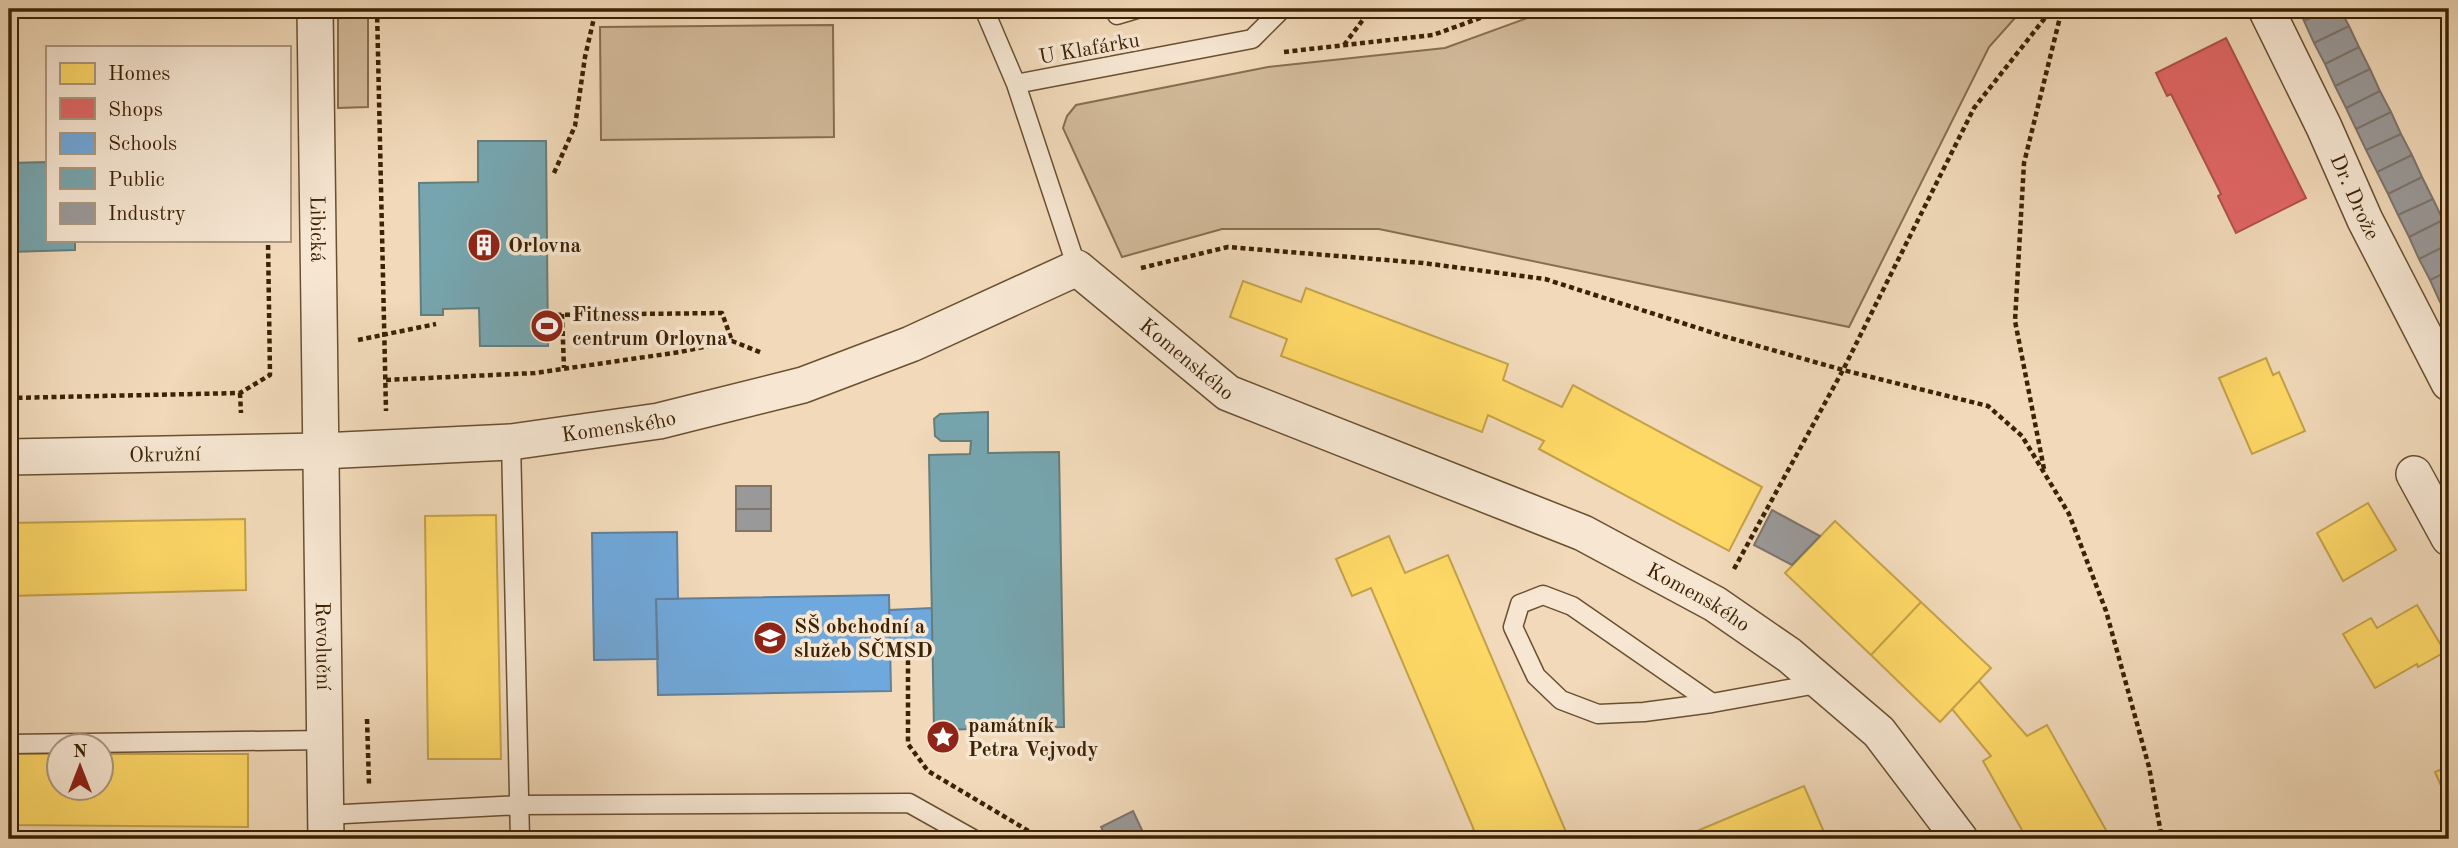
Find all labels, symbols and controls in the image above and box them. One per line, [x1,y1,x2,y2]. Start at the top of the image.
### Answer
street label: U Klafárku [1037,30,1141,69]
legend [46,46,290,242]
text: Homes [108,64,170,85]
text: Shops [108,100,163,121]
text: Schools [108,134,177,155]
street label: Dr. Drože [2326,152,2382,244]
text: Public [108,170,165,191]
street label: Libická [305,196,327,262]
text: Industry [108,204,186,225]
building icon: Orlovna [465,226,503,264]
place label: Orlovna [508,236,582,257]
place label: Fitness centrum Orlovna [572,305,728,350]
sports icon: Fitness centrum Orlovna [528,307,566,345]
street label: Komenského [1135,315,1237,405]
street label: Komenského [560,408,678,447]
street label: Okružní [129,444,201,467]
street label: Komenského [1643,560,1753,637]
street label: Revoluční [311,602,333,691]
place label: SŠ obchodní a služeb SČMSD [794,613,933,662]
school or university icon: SŠ obchodní a služeb SČMSD [751,619,789,657]
place label: památník Petra Vejvody [968,716,1099,761]
place icon: památník Petra Vejvody [924,718,962,756]
north arrow [46,732,116,802]
text: N [73,743,88,762]

